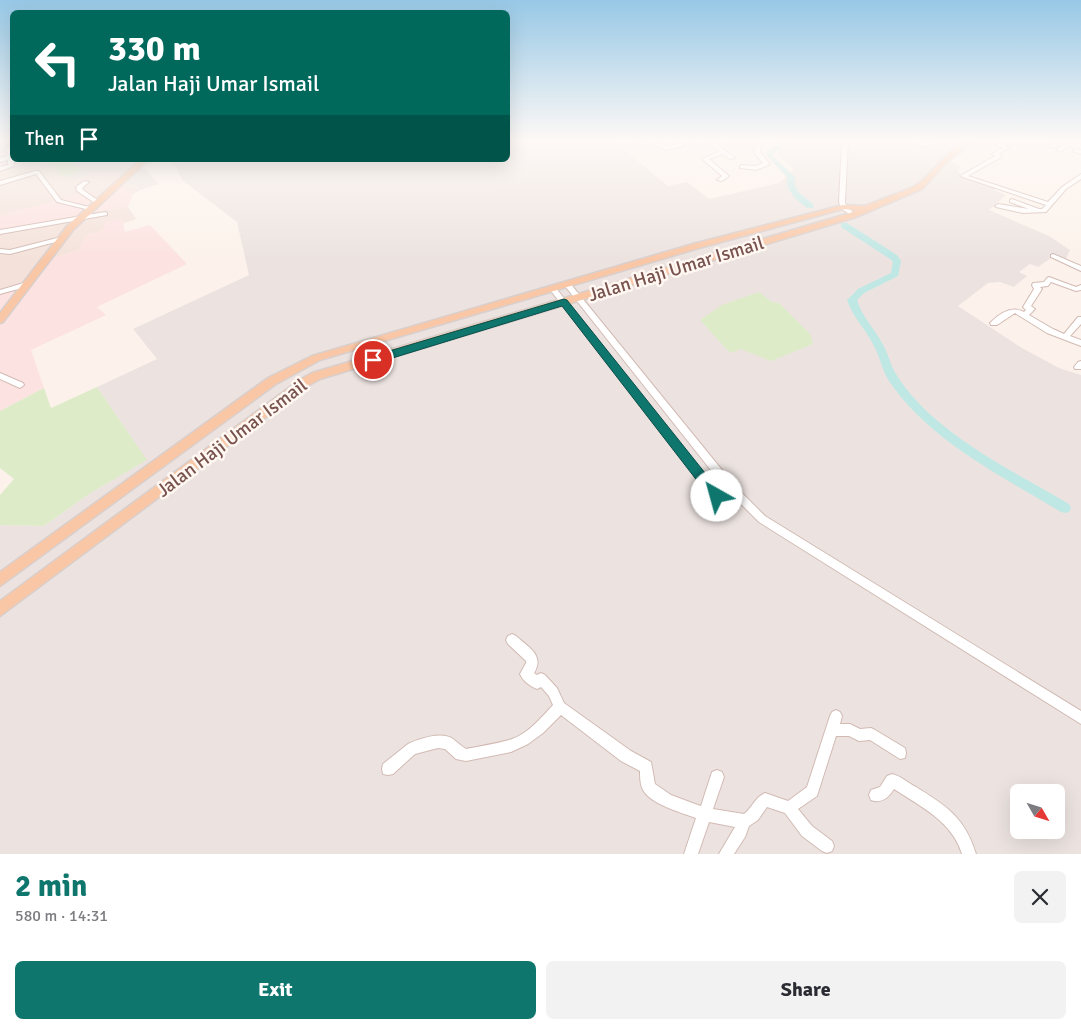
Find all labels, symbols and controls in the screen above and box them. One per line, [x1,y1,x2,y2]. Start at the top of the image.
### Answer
text: 330 m [108,27,201,70]
icon: left [25,30,90,95]
text: Jalan Haji Umar Ismail [108,70,319,97]
icon: arrive [75,125,103,153]
text: Then [25,127,65,151]
street label: Jalan Haji Umar Ismail [585,231,767,307]
pin [352,339,394,381]
icon: arrive [359,346,387,374]
street label: Jalan Haji Umar Ismail [152,373,312,503]
position arrow [690,469,742,521]
north arrow [1010,784,1065,839]
map controls [1010,784,1065,839]
text: 2 min [15,868,87,905]
button: close [1014,871,1066,923]
text: 580 m · 14:31 [15,906,108,926]
button: Exit [15,961,536,1019]
button: Share [546,961,1066,1019]

